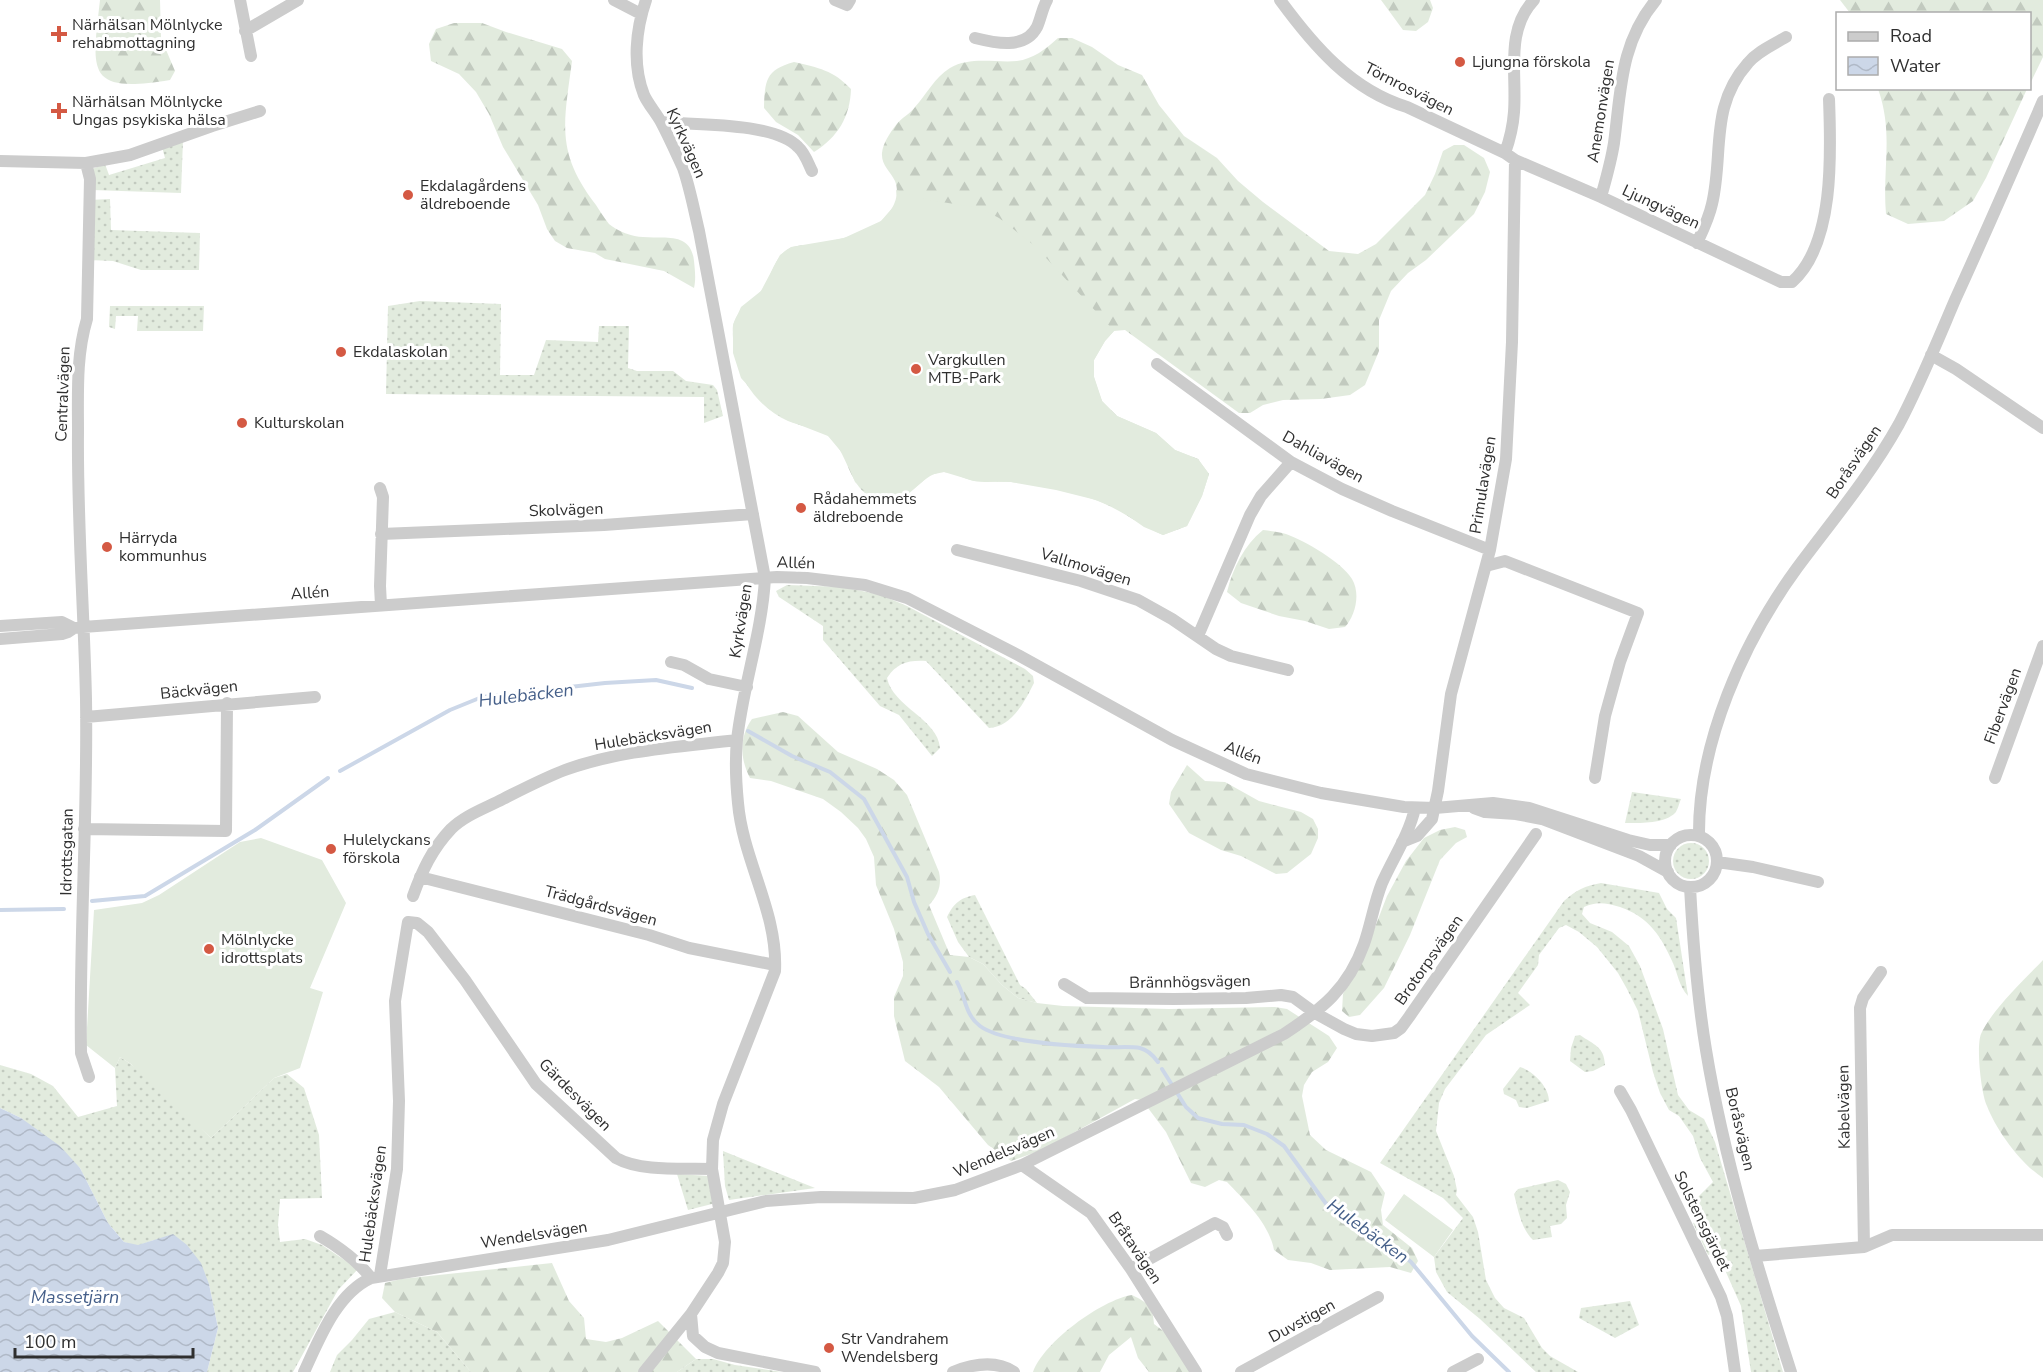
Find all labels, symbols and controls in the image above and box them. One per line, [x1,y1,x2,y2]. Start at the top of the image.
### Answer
legend [1836,12,2031,90]
place label: Närhälsan Mölnlycke rehabmottagning [72,14,222,54]
text: Road [1890,24,1932,48]
marker: Närhälsan Mölnlycke rehabmottagning [50,25,68,43]
place label: Ljungna förskola [1472,51,1591,73]
text: Water [1890,54,1941,78]
marker: Ljungna förskola [1453,55,1467,69]
street label: Törnrosvägen [1360,57,1458,121]
street label: Anemonvägen [1582,58,1620,164]
place label: Närhälsan Mölnlycke Ungas psykiska hälsa [72,91,226,131]
marker: Närhälsan Mölnlycke Ungas psykiska hälsa [50,102,68,120]
street label: Kyrkvägen [661,104,711,182]
place label: Ekdalagårdens äldreboende [420,175,526,215]
street label: Ljungvägen [1619,179,1703,235]
marker: Ekdalagårdens äldreboende [401,188,415,202]
place label: Ekdalaskolan [353,341,448,363]
marker: Ekdalaskolan [334,345,348,359]
street label: Centralvägen [50,346,76,442]
place label: Vargkullen MTB-Park [927,349,1006,389]
marker: Vargkullen MTB-Park [909,362,923,376]
place label: Kulturskolan [254,412,344,434]
marker: Kulturskolan [235,416,249,430]
street label: Boråsvägen [1821,421,1887,503]
street label: Dahliavägen [1278,426,1368,488]
street label: Primulavägen [1464,435,1502,535]
place label: Rådahemmets äldreboende [813,488,917,528]
street label: Skolvägen [528,498,604,522]
marker: Rådahemmets äldreboende [794,501,808,515]
place label: Härryda kommunhus [119,527,207,567]
marker: Härryda kommunhus [100,540,114,554]
street label: Vallmovägen [1037,542,1134,591]
street label: Allén [776,551,816,575]
street label: Allén [290,581,330,605]
street label: Kyrkvägen [724,582,758,660]
street label: Fibervägen [1979,665,2027,747]
street label: Bäckvägen [159,675,239,705]
water label: Hulebäcken [477,677,575,713]
street label: Hulebäcksvägen [593,716,713,756]
street label: Allén [1221,736,1265,770]
street label: Idrottsgatan [55,808,79,896]
place label: Hulelyckans förskola [343,829,431,869]
marker: Hulelyckans förskola [324,842,338,856]
street label: Trädgårdsvägen [542,880,660,932]
street label: Brotorpsvägen [1390,910,1468,1010]
place label: Mölnlycke idrottsplats [221,929,303,969]
marker: Mölnlycke idrottsplats [202,942,216,956]
street label: Brännhögsvägen [1129,970,1251,994]
street label: Gärdesvägen [534,1054,616,1136]
street label: Kabelvägen [1832,1065,1856,1149]
street label: Boråsvägen [1720,1085,1760,1173]
street label: Wendelsvägen [950,1121,1058,1183]
street label: Hulebäcksvägen [354,1144,392,1264]
street label: Solstensgärdet [1668,1167,1736,1275]
water label: Hulebäcken [1322,1193,1414,1269]
street label: Bråtavägen [1103,1208,1167,1288]
street label: Wendelsvägen [479,1216,589,1254]
water label: Massetjärn [31,1285,119,1309]
street label: Duvstigen [1265,1294,1339,1348]
scale bar [15,1321,194,1359]
place label: Str Vandrahem Wendelsberg [841,1328,949,1368]
text: 100 m [24,1330,76,1354]
marker: Str Vandrahem Wendelsberg [822,1341,836,1355]

